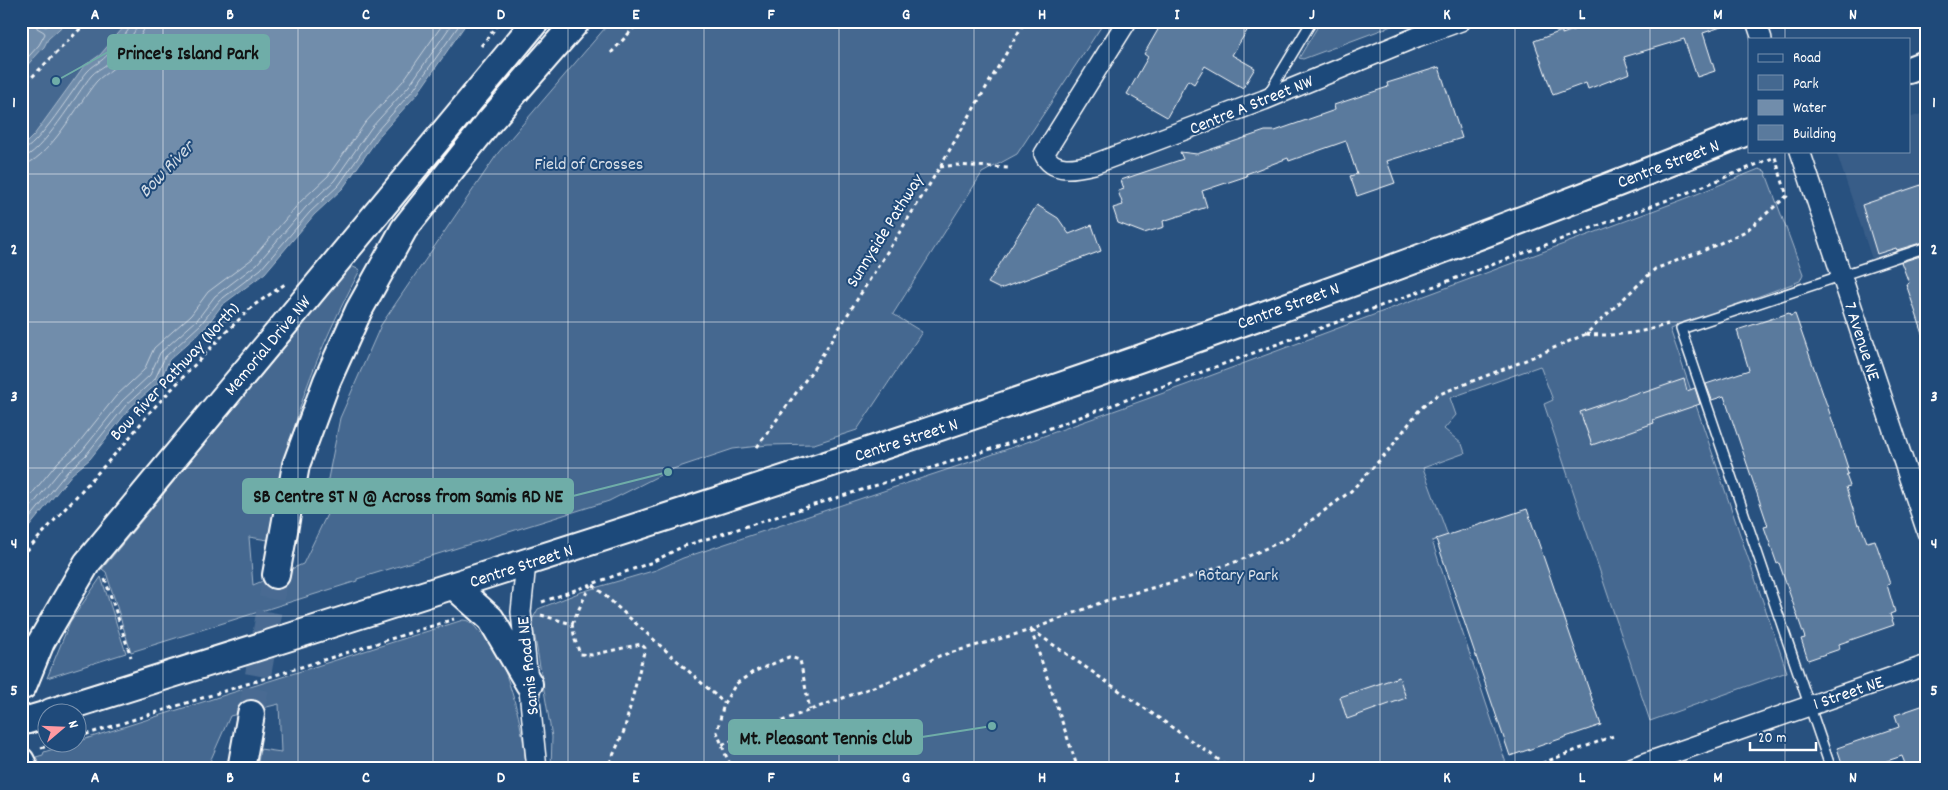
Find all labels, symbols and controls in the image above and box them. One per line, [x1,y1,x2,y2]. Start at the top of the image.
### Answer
text: A [91,4,100,27]
text: B [226,4,234,27]
text: C [362,4,370,27]
text: D [497,4,506,27]
text: E [632,4,640,27]
text: F [767,4,775,27]
text: G [902,4,910,27]
text: H [1038,4,1046,27]
text: I [1175,4,1181,27]
text: J [1309,4,1315,27]
text: K [1443,4,1451,27]
text: L [1579,4,1586,27]
text: M [1713,4,1723,27]
text: N [1849,4,1857,27]
callout: Prince's Island Park [108,35,269,69]
legend [1748,38,1910,152]
text: Prince's Island Park [117,42,259,69]
text: Road [1793,48,1821,70]
street label: Centre A Street NW [1186,70,1318,143]
text: Park [1793,74,1819,96]
text: 1 [12,92,16,115]
text: 1 [1932,92,1936,115]
text: Water [1793,98,1827,120]
text: Building [1793,124,1836,146]
water label: Bow River [133,134,203,205]
street label: Centre Street N [1614,134,1723,196]
park label: Field of Crosses [535,153,643,178]
street label: Sunnyside Pathway [841,169,931,293]
text: 2 [11,239,18,262]
text: 2 [1931,239,1938,262]
street label: Centre Street N [1234,277,1344,337]
street label: Memorial Drive NW [220,291,319,402]
street label: Bow River Pathway (North) [105,298,247,447]
street label: 7 Avenue NE [1836,299,1885,384]
text: 3 [10,386,18,409]
text: 3 [1930,386,1938,409]
street label: Centre Street N [852,413,962,470]
callout: SB Centre ST N @ Across from Samis RD NE [243,479,573,513]
text: SB Centre ST N @ Across from Samis RD NE [253,485,563,512]
text: 4 [11,533,17,556]
text: 4 [1931,533,1937,556]
street label: Centre Street N [467,539,577,596]
park label: Rotary Park [1198,564,1278,589]
street label: Samis Road NE [512,615,547,716]
street label: 1 Street NE [1810,671,1887,718]
text: 5 [10,680,18,703]
text: 5 [1930,680,1938,703]
north arrow [38,702,88,752]
text: N [62,718,83,731]
callout: Mt. Pleasant Tennis Club [729,720,922,754]
scale bar [1750,720,1817,752]
text: Mt. Pleasant Tennis Club [740,727,912,754]
text: 20 m [1758,728,1786,750]
text: A [91,767,100,790]
text: B [226,767,234,790]
text: C [362,767,370,790]
text: D [497,767,506,790]
text: E [632,767,640,790]
text: F [767,767,775,790]
text: G [902,767,910,790]
text: H [1038,767,1046,790]
text: I [1175,767,1181,790]
text: J [1309,767,1315,790]
text: K [1443,767,1451,790]
text: L [1579,767,1586,790]
text: M [1713,767,1723,790]
text: N [1849,767,1857,790]

